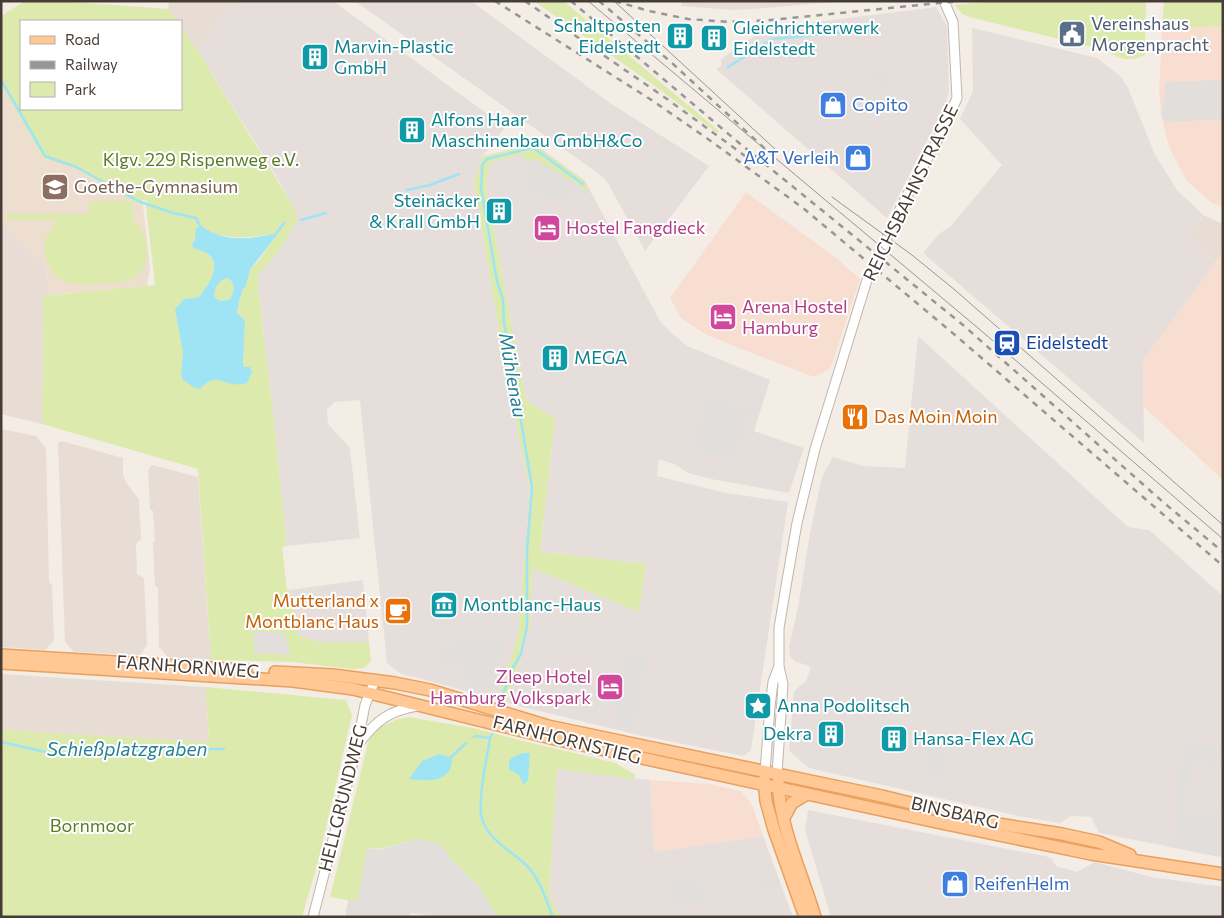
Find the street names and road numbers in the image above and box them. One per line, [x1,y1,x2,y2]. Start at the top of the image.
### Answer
street label: REICHSBAHNSTRASSE [858,101,962,284]
street label: FARNHORNWEG [116,650,261,682]
street label: FARNHORNSTIEG [491,710,644,768]
street label: HELLGRUNDWEG [313,722,371,874]
street label: BINSBARG [909,791,1001,833]

